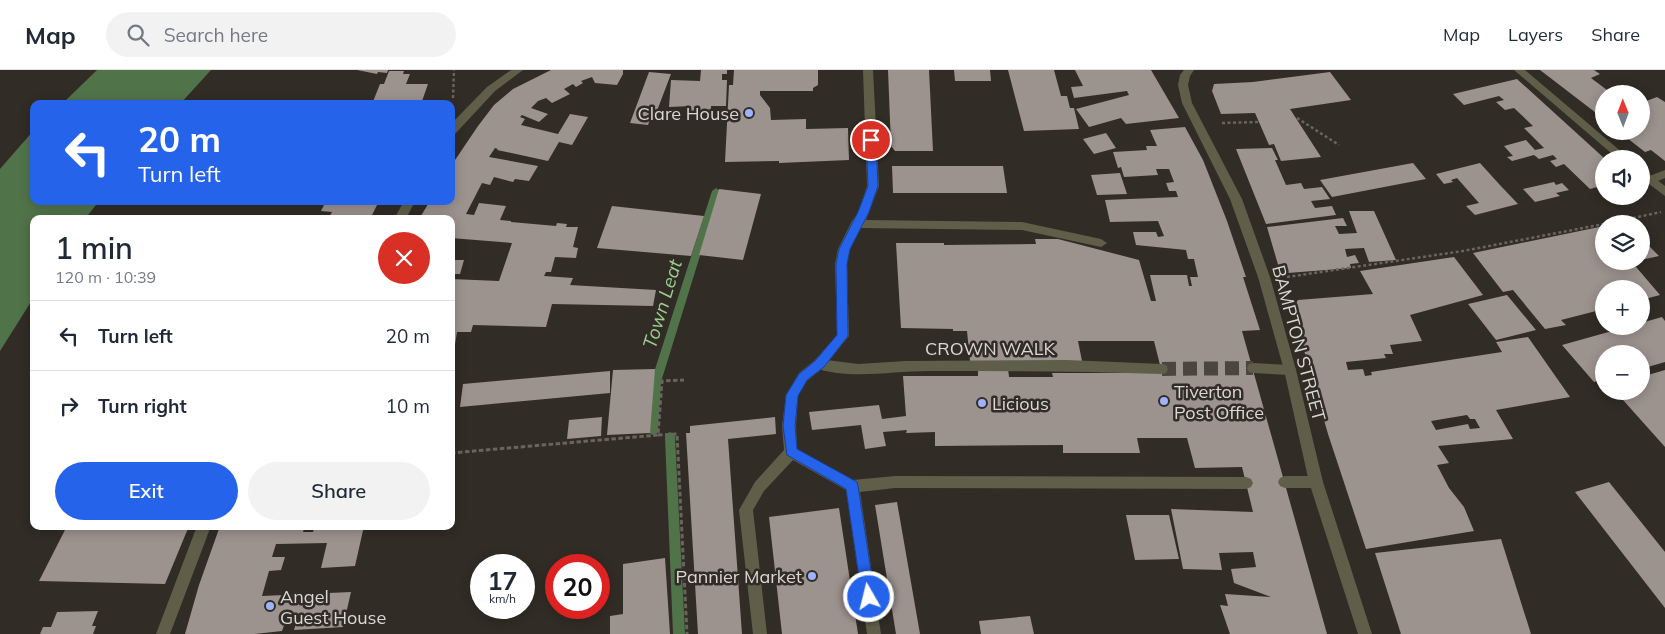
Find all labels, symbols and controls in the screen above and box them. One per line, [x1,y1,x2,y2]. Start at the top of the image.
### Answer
search box [106,12,456,57]
text: Map [25,20,76,50]
icon: search [124,21,152,49]
text: Search here [164,23,268,47]
text: Map [1443,23,1480,46]
text: Layers [1508,23,1563,46]
text: Share [1591,23,1640,46]
north arrow [1595,85,1650,140]
map controls [1595,85,1650,400]
place label: Clare House [638,102,739,125]
marker: Clare House [743,107,755,119]
text: 20 m [138,117,221,161]
pin [850,119,892,161]
icon: left [55,120,120,185]
icon: arrive [857,126,885,154]
button: sound [1595,150,1650,205]
text: Turn left [138,160,221,188]
button: layers [1595,215,1650,270]
text: 1 min [55,229,133,267]
button: close [378,232,430,284]
water label: Town Leat [637,255,687,351]
street label: BAMPTON STREET [1267,263,1331,424]
text: 120 m · 10:39 [55,267,156,287]
button: + [1595,280,1650,335]
icon: left [55,322,83,350]
text: Turn left [98,324,173,348]
text: 20 m [386,324,430,348]
street label: CROWN WALK [925,337,1056,360]
button: − [1595,345,1650,400]
place label: Tiverton Post Office [1174,380,1264,424]
icon: right [55,392,83,420]
place label: Licious [992,392,1049,415]
text: Turn right [98,394,187,418]
text: 10 m [386,394,430,418]
marker: Tiverton Post Office [1158,395,1170,407]
marker: Licious [976,397,988,409]
button: Exit [55,462,238,520]
button: Share [248,462,430,520]
speed limit sign: 20 [545,554,610,619]
text: 17 [487,565,518,596]
place label: Pannier Market [676,565,802,588]
marker: Pannier Market [806,570,818,582]
position arrow [842,570,894,622]
place label: Angel Guest House [280,585,386,629]
text: km/h [489,591,516,606]
marker: Angel Guest House [264,600,276,612]

